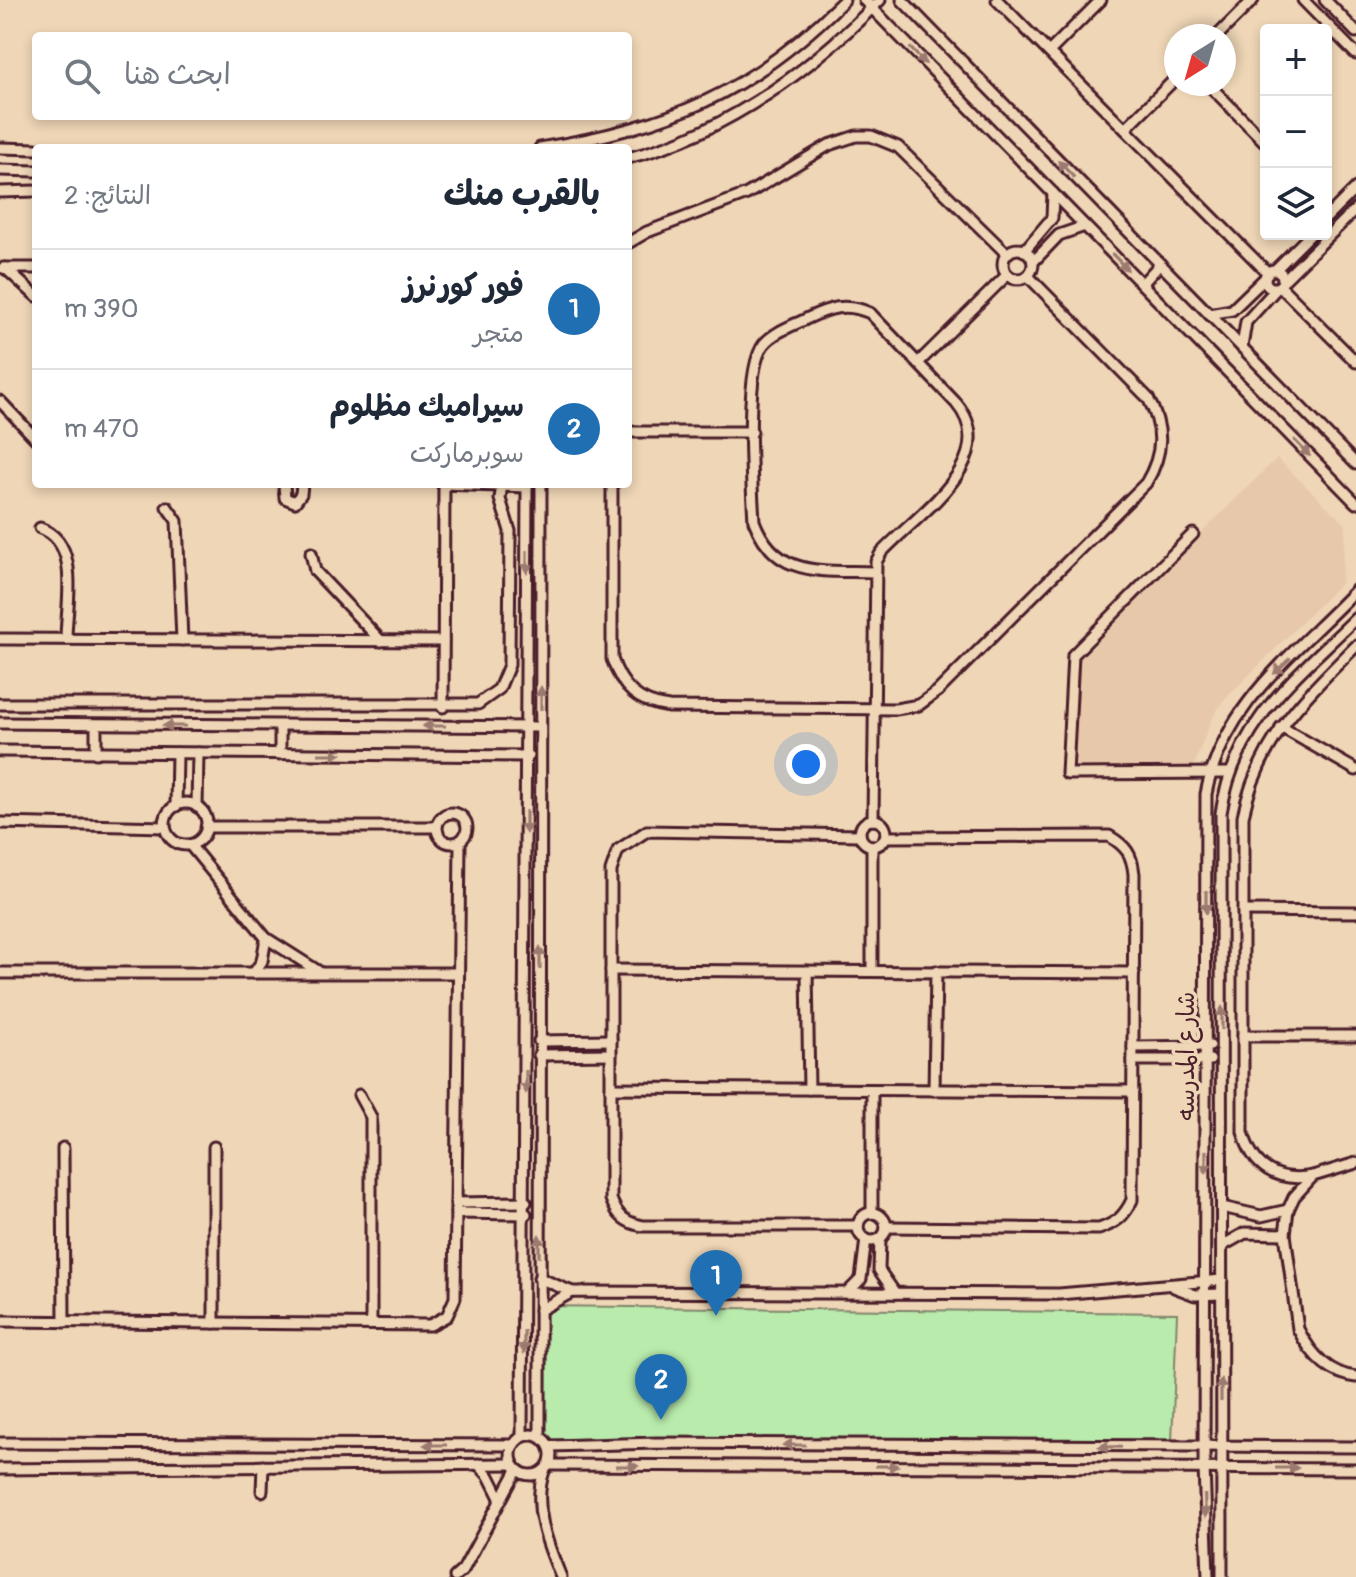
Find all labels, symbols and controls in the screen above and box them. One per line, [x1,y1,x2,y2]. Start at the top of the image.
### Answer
north arrow [1164,24,1236,96]
map controls [1260,24,1332,240]
button: + [1260,24,1332,96]
search box [32,32,632,120]
one-way arrow [909,46,927,65]
icon: search [60,54,104,98]
text: ابحث هنا [124,56,231,93]
button: − [1260,96,1332,168]
one-way arrow [1058,160,1076,179]
button: layers [1260,168,1332,240]
text: بالقرب منك [444,173,600,216]
text: النتائج: 2 [64,180,151,212]
one-way arrow [1110,252,1129,271]
text: فور كورنرز [403,268,524,305]
text: 390 m [64,293,138,325]
text: 1 [569,293,579,325]
text: متجر [473,318,524,350]
text: سيراميك مظلوم [330,388,524,425]
text: 470 m [64,413,139,445]
text: 2 [567,413,581,445]
text: سوبرماركت [410,438,524,470]
one-way arrow [1292,438,1310,457]
one-way arrow [521,550,533,575]
one-way arrow [1273,656,1292,675]
one-way arrow [534,685,547,710]
one-way arrow [161,720,186,732]
one-way arrow [421,720,446,733]
your location [786,744,826,784]
one-way arrow [318,748,343,760]
one-way arrow [520,810,532,835]
one-way arrow [1200,890,1213,915]
one-way arrow [534,945,546,970]
street label: شارع المدرسه [1172,992,1203,1120]
one-way arrow [1216,1005,1228,1030]
one-way arrow [520,1070,532,1095]
one-way arrow [1200,1150,1212,1175]
one-way arrow [533,1233,545,1258]
pin: 1 [690,1250,742,1316]
one-way arrow [518,1330,530,1355]
pin: 2 [635,1354,687,1420]
one-way arrow [1215,1377,1227,1402]
one-way arrow [781,1438,806,1451]
one-way arrow [422,1439,447,1451]
one-way arrow [1097,1441,1122,1453]
one-way arrow [615,1459,640,1472]
one-way arrow [875,1460,900,1472]
one-way arrow [1275,1462,1300,1474]
one-way arrow [1199,1494,1212,1519]

